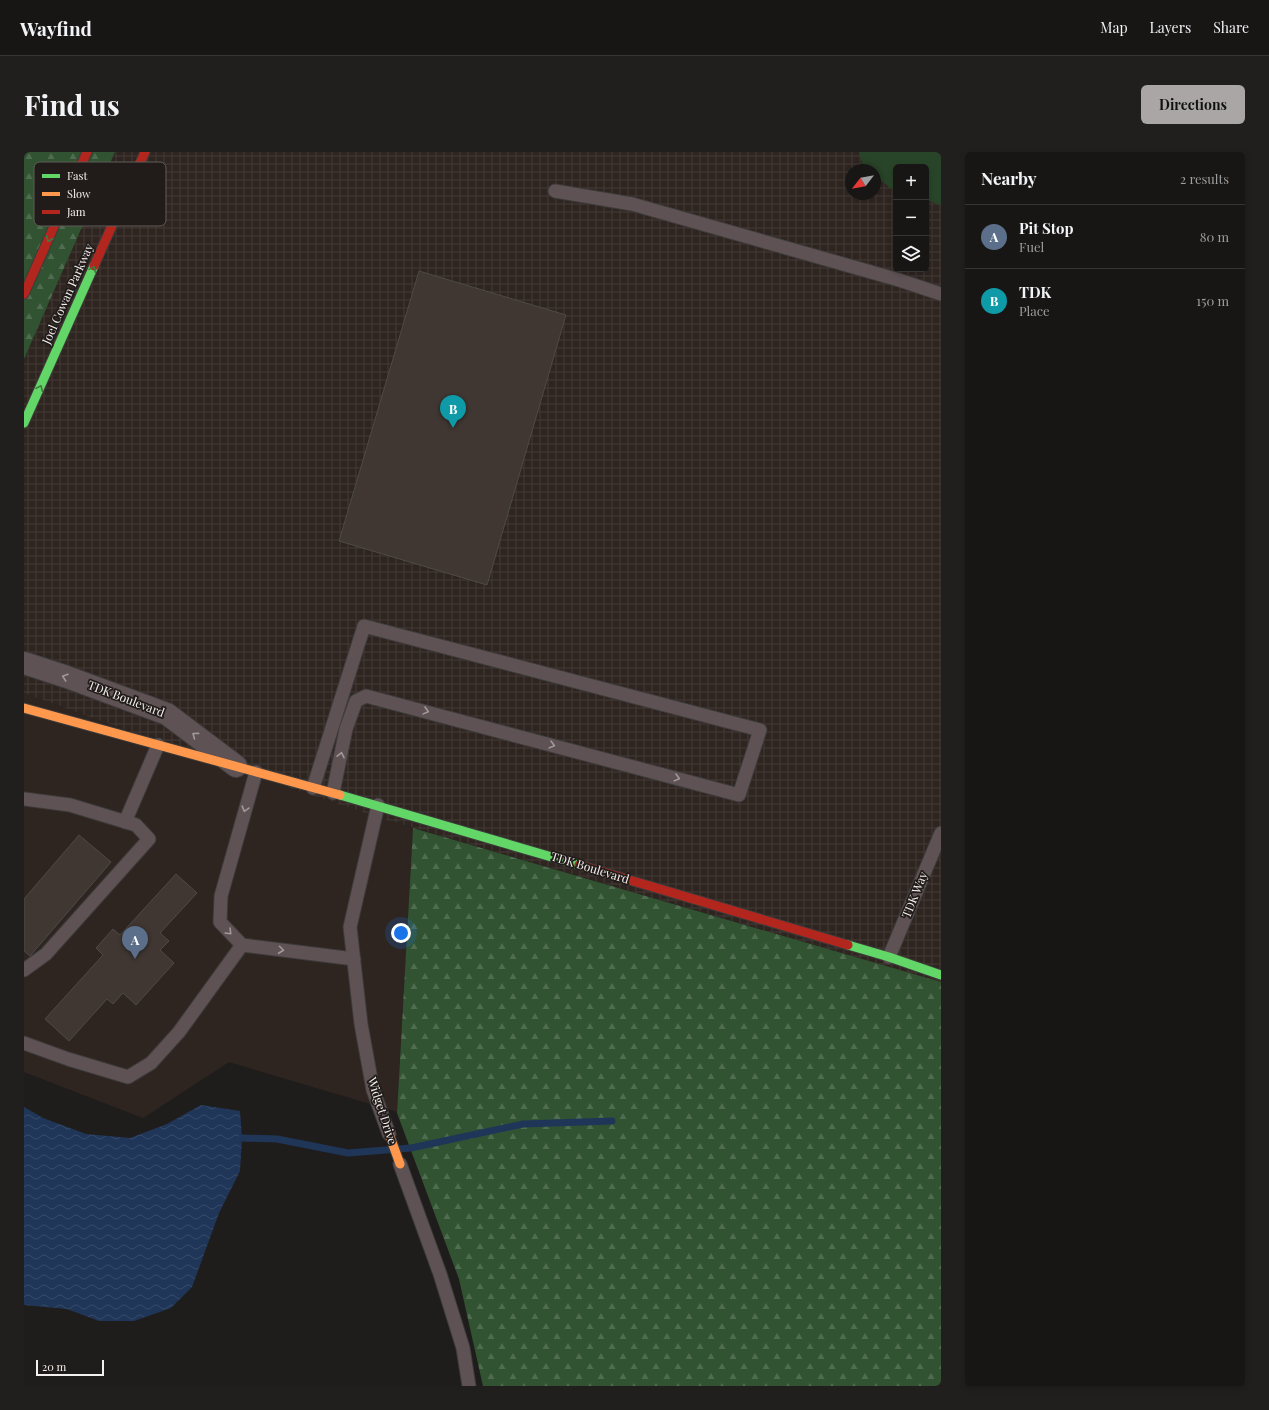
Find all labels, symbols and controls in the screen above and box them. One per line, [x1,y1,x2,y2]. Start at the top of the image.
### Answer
text: Wayfind [20,15,92,41]
text: Map [1100,18,1128,37]
text: Layers [1150,18,1191,37]
text: Share [1213,18,1249,37]
button: Directions [1141,85,1245,124]
text: Find us [24,86,120,123]
legend [34,162,166,226]
north arrow [845,164,881,200]
map controls [893,164,929,272]
button: + [893,164,929,200]
text: Nearby [981,167,1036,189]
text: Fast [67,168,87,183]
text: 2 results [1180,170,1229,187]
text: Slow [67,186,91,201]
button: − [893,200,929,236]
text: Jam [66,204,86,219]
text: Pit Stop [1019,218,1073,238]
text: A [990,228,998,245]
text: 80 m [1200,228,1229,245]
one-way arrow [45,235,53,242]
button: layers [893,236,929,272]
text: Fuel [1019,238,1044,255]
street label: Joel Cowan Parkway [37,241,96,347]
one-way arrow [88,265,96,273]
text: TDK [1019,282,1051,302]
text: B [990,292,998,309]
text: 150 m [1196,292,1229,309]
text: Place [1019,302,1050,319]
one-way arrow [35,384,43,392]
pin: B [440,395,466,428]
one-way arrow [61,673,68,681]
street label: TDK Boulevard [86,676,167,720]
one-way arrow [423,707,429,715]
one-way arrow [192,732,199,740]
one-way arrow [548,740,555,749]
one-way arrow [336,752,344,758]
one-way arrow [674,774,680,782]
one-way arrow [241,806,250,813]
street label: TDK Boulevard [549,848,631,887]
street label: TDK Way [898,869,931,920]
your location [391,923,411,943]
pin: A [122,926,148,959]
one-way arrow [224,927,232,935]
one-way arrow [278,945,284,954]
street label: Widget Drive [364,1074,401,1146]
scale bar [36,1358,104,1377]
text: 20 m [42,1359,66,1374]

